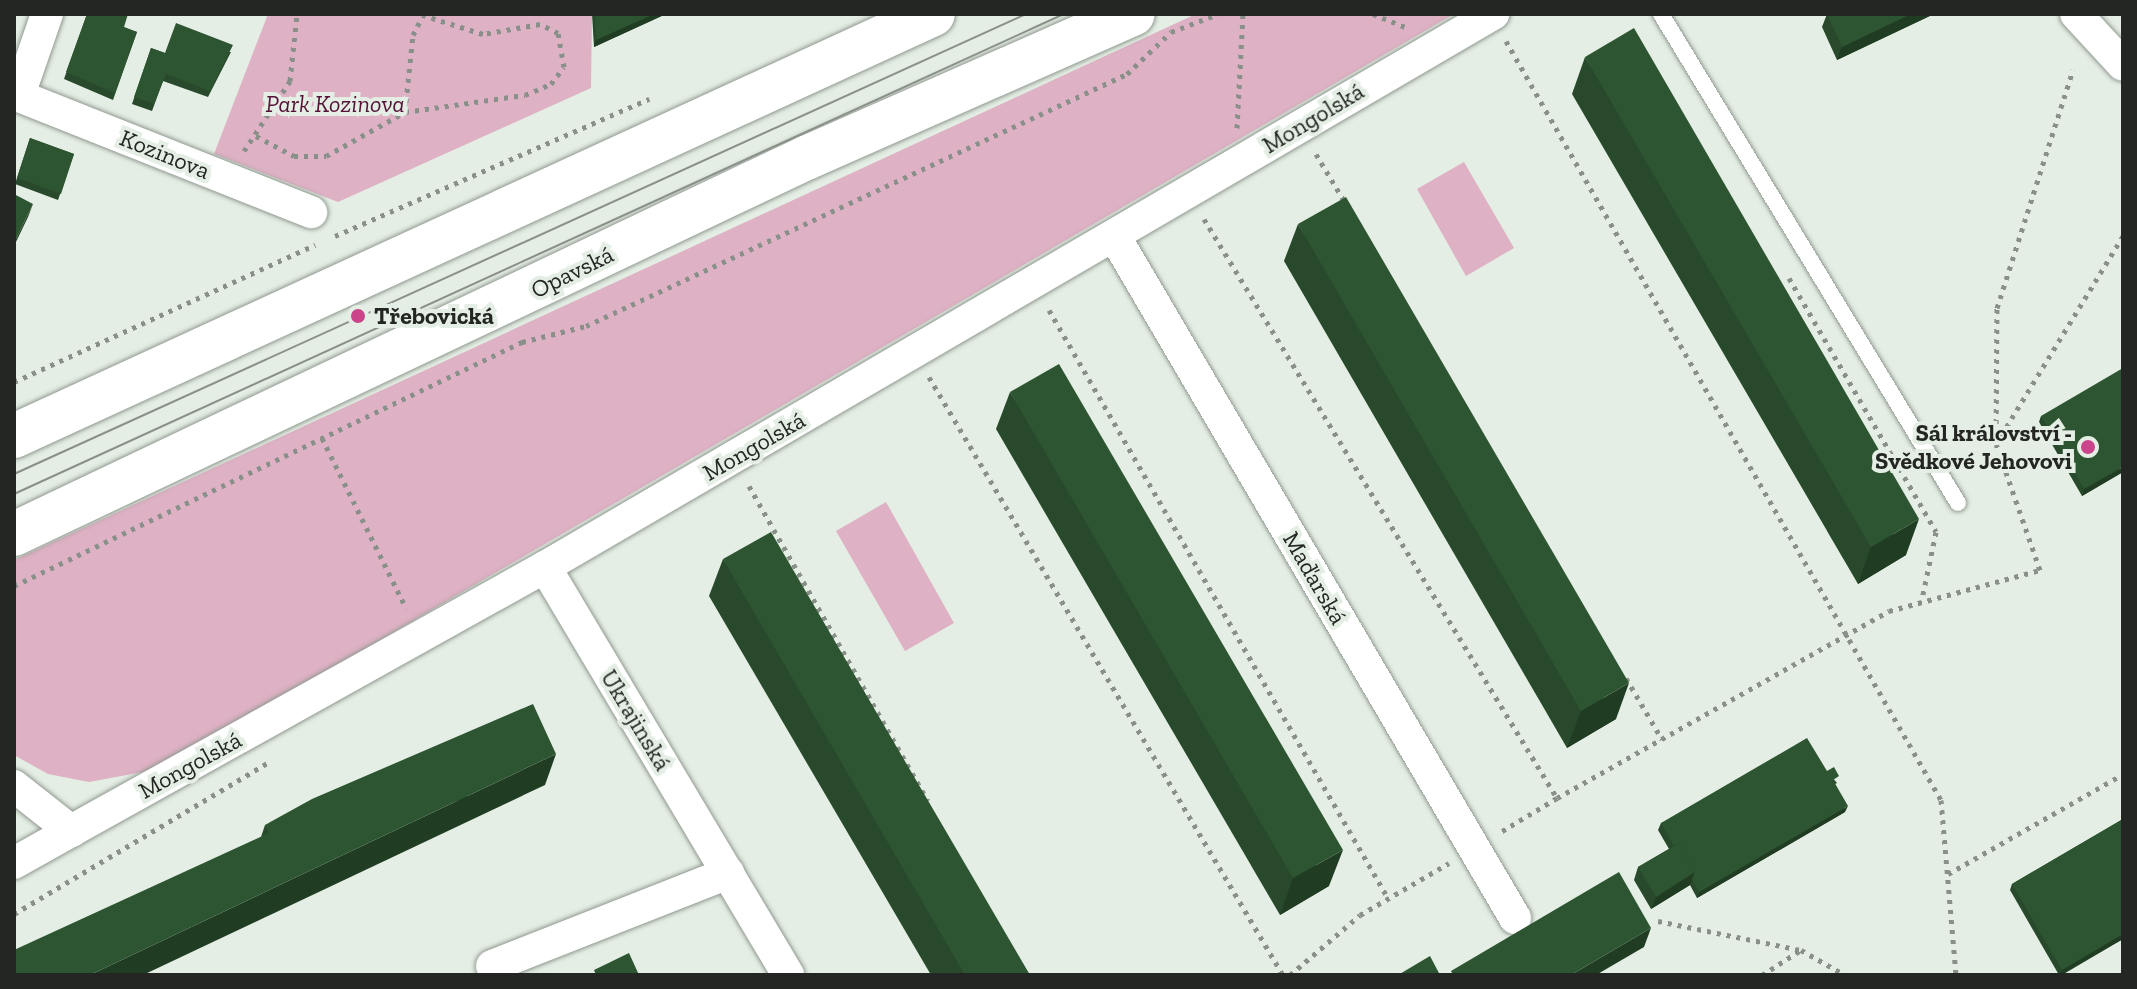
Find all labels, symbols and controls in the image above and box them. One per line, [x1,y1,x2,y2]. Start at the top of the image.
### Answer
street label: Mongolská [1257,77,1369,159]
park label: Park Kozinova [265,90,405,118]
street label: Kozinova [116,123,214,185]
street label: Opavská [526,240,618,304]
place label: Třebovická [374,302,494,330]
marker: Třebovická [349,307,367,325]
street label: Mongolská [698,405,810,487]
place label: Sál království - Svědkové Jehovovi [1875,419,2072,475]
marker: Sál království - Svědkové Jehovovi [2079,438,2097,456]
street label: Maďarská [1277,527,1353,629]
street label: Ukrajinská [595,664,677,776]
street label: Mongolská [134,725,246,805]

